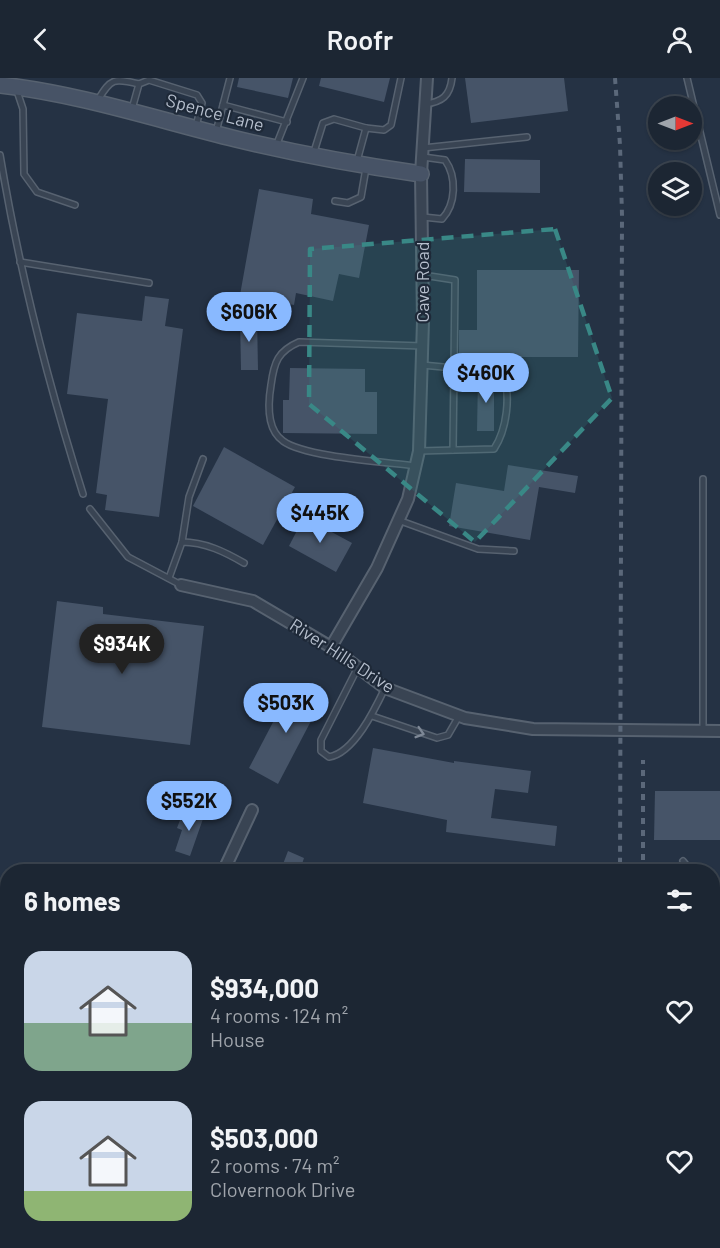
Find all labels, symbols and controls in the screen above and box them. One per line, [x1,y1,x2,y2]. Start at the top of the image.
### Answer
icon: back [24,23,57,56]
text: Roofr [327,23,393,55]
icon: person [663,23,696,56]
street label: Spence Lane [164,88,267,136]
north arrow [648,96,702,150]
map controls [648,96,702,216]
button: layers [648,162,702,216]
street label: Cave Road [411,241,433,323]
pin: $606K [207,292,291,343]
text: $606K [221,299,277,323]
pin: $460K [444,353,528,404]
text: $460K [457,360,515,384]
pin: $445K [278,493,362,544]
text: $445K [291,500,349,524]
street label: River Hills Drive [286,613,399,697]
pin: $934K [80,624,164,675]
text: $934K [93,631,151,655]
pin: $503K [244,683,328,734]
text: $503K [258,690,314,714]
one-way arrow [414,726,425,738]
pin: $552K [147,781,231,832]
text: $552K [161,788,217,812]
icon: filters [663,884,696,917]
text: 6 homes [24,885,121,916]
text: $934,000 [210,972,319,1003]
icon: home [72,975,144,1047]
icon: heart [663,995,696,1028]
text: 4 rooms · 124 m² [210,1003,348,1027]
text: House [210,1027,265,1051]
text: $503,000 [210,1122,318,1153]
icon: home [72,1125,144,1197]
icon: heart [663,1145,696,1178]
text: 2 rooms · 74 m² [210,1153,340,1177]
text: Clovernook Drive [210,1177,355,1201]

